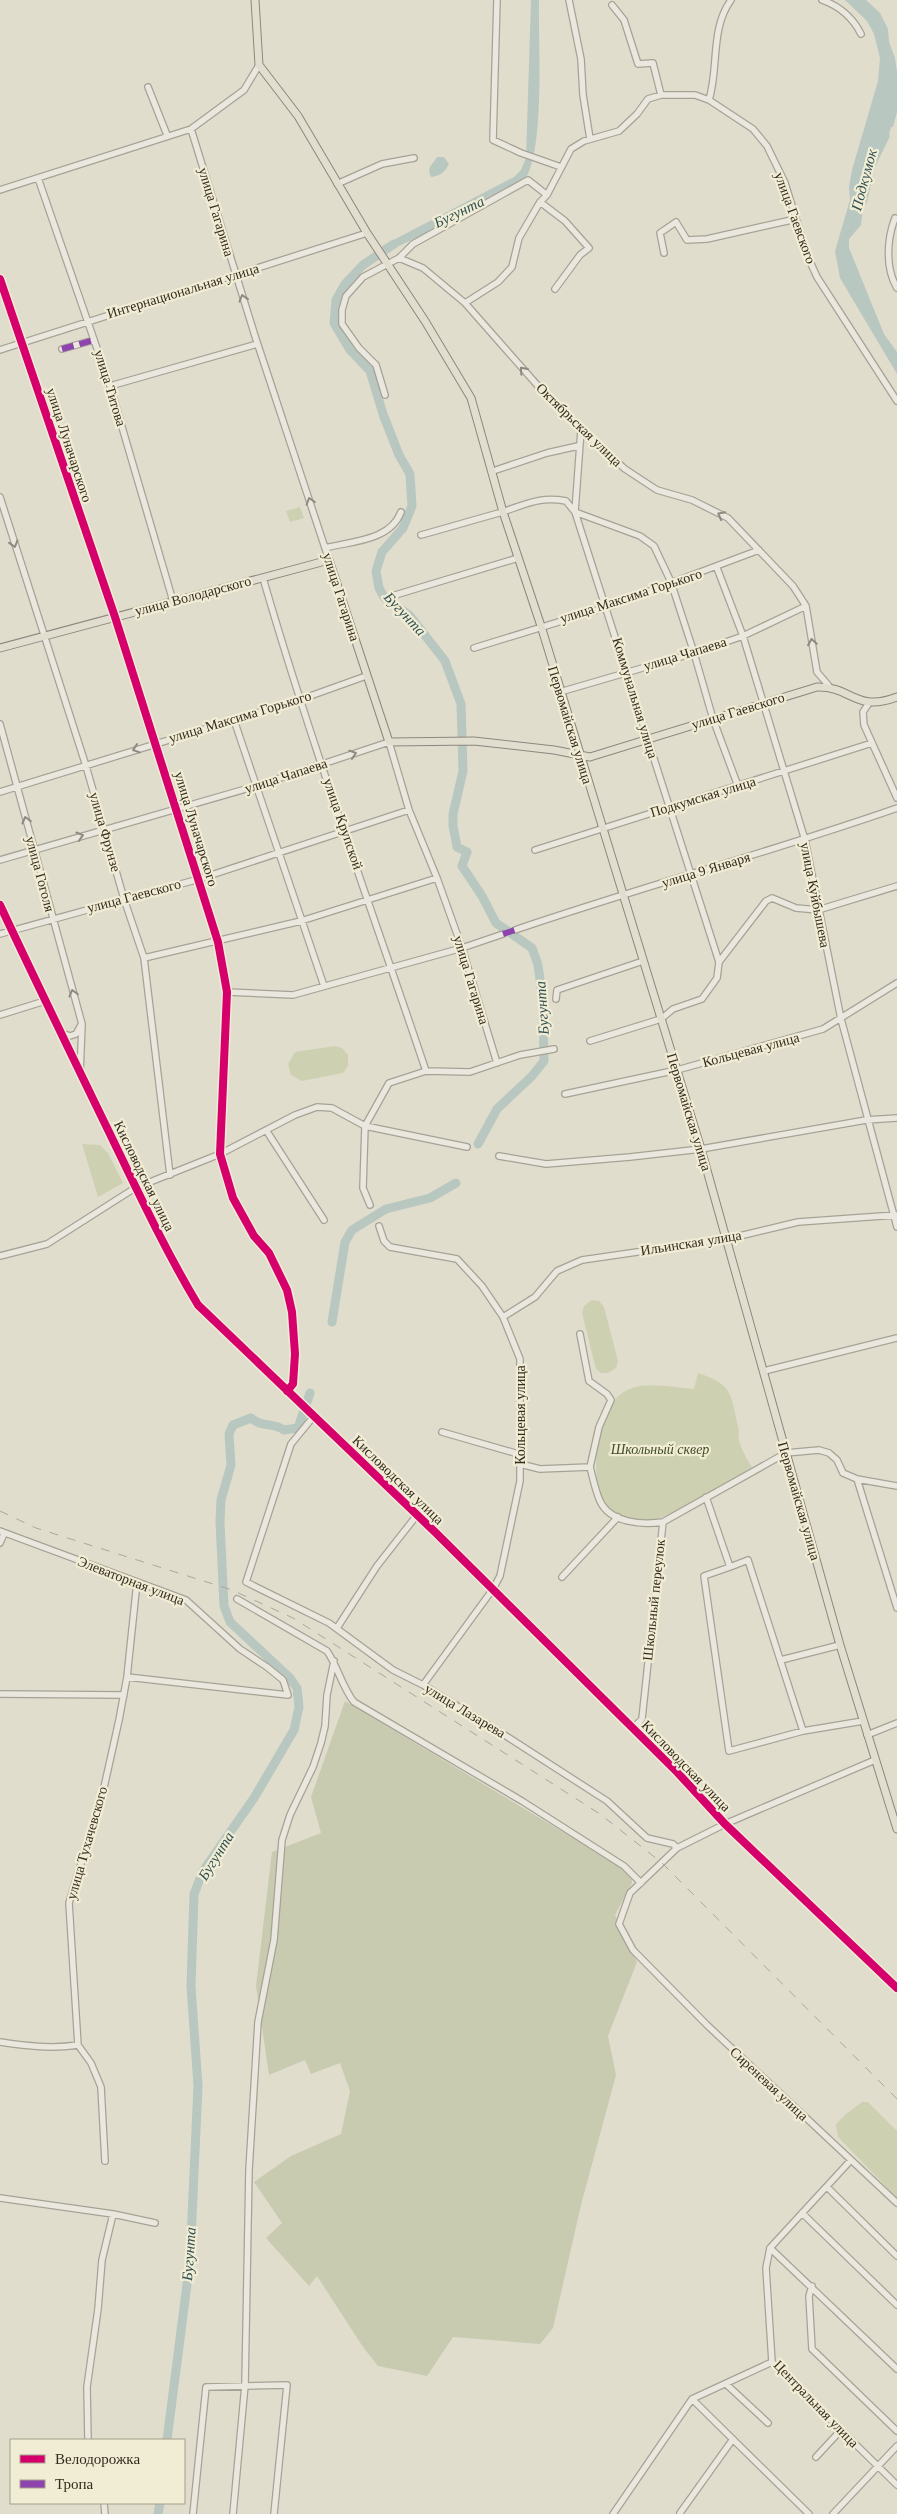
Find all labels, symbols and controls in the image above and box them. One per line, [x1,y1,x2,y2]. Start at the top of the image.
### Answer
water label: Подкумок [848,147,880,214]
street label: улица Гагарина [195,166,237,259]
street label: улица Гаевского [771,170,819,266]
water label: Бугунта [430,193,487,231]
street label: Интернациональная улица [105,260,262,321]
one-way arrow [238,294,248,302]
street label: улица Титова [91,348,129,429]
one-way arrow [520,366,529,375]
street label: Октябрьская улица [533,380,625,470]
street label: улица Луначарского [43,386,95,504]
one-way arrow [305,498,315,506]
one-way arrow [717,511,726,521]
one-way arrow [9,539,19,548]
street label: улица Гагарина [320,551,363,644]
street label: улица Максима Горького [558,566,704,626]
street label: улица Володарского [133,573,253,619]
water label: Бугунта [380,588,429,639]
street label: улица Чапаева [642,634,729,674]
street label: Коммунальная улица [609,636,661,761]
one-way arrow [808,638,818,646]
street label: Первомайская улица [545,664,595,787]
street label: улица Максима Горького [167,688,313,746]
street label: улица Гаевского [690,690,786,732]
one-way arrow [133,743,141,753]
one-way arrow [349,750,357,760]
street label: улица Чапаева [243,755,330,796]
street label: улица Луначарского [171,770,221,888]
street label: Подкумская улица [648,774,758,820]
street label: улица Крупской [320,776,366,872]
street label: улица Фрунзе [86,790,124,874]
one-way arrow [21,816,31,824]
one-way arrow [76,832,84,842]
street label: улица Гоголя [23,835,57,914]
street label: улица Куйбышева [797,841,833,950]
street label: улица 9 Января [660,849,752,891]
street label: улица Гаевского [85,876,183,916]
street label: улица Гагарина [450,934,492,1027]
water label: Бугунта [532,981,552,1036]
one-way arrow [68,989,79,998]
street label: Кольцевая улица [701,1030,802,1070]
street label: Первомайская улица [664,1051,714,1174]
street label: Кисловодская улица [111,1118,178,1234]
street label: Ильинская улица [639,1227,743,1258]
street label: Кольцевая улица [513,1364,528,1465]
street label: Кисловодская улица [349,1433,447,1528]
street label: Первомайская улица [775,1440,823,1563]
park label: Школьный сквер [610,1442,709,1457]
street label: Школьный переулок [640,1538,668,1661]
street label: Элеваторная улица [76,1554,187,1608]
street label: улица Лазарева [422,1681,509,1741]
street label: Кисловодская улица [639,1717,734,1815]
street label: улица Тухачевского [64,1785,110,1901]
water label: Бугунта [194,1829,237,1884]
street label: Сиреневая улица [727,2044,812,2124]
water label: Бугунта [179,2227,199,2282]
street label: Центральная улица [771,2357,862,2451]
legend [10,2439,185,2504]
text: Велодорожка [55,2451,140,2467]
text: Тропа [55,2476,94,2492]

